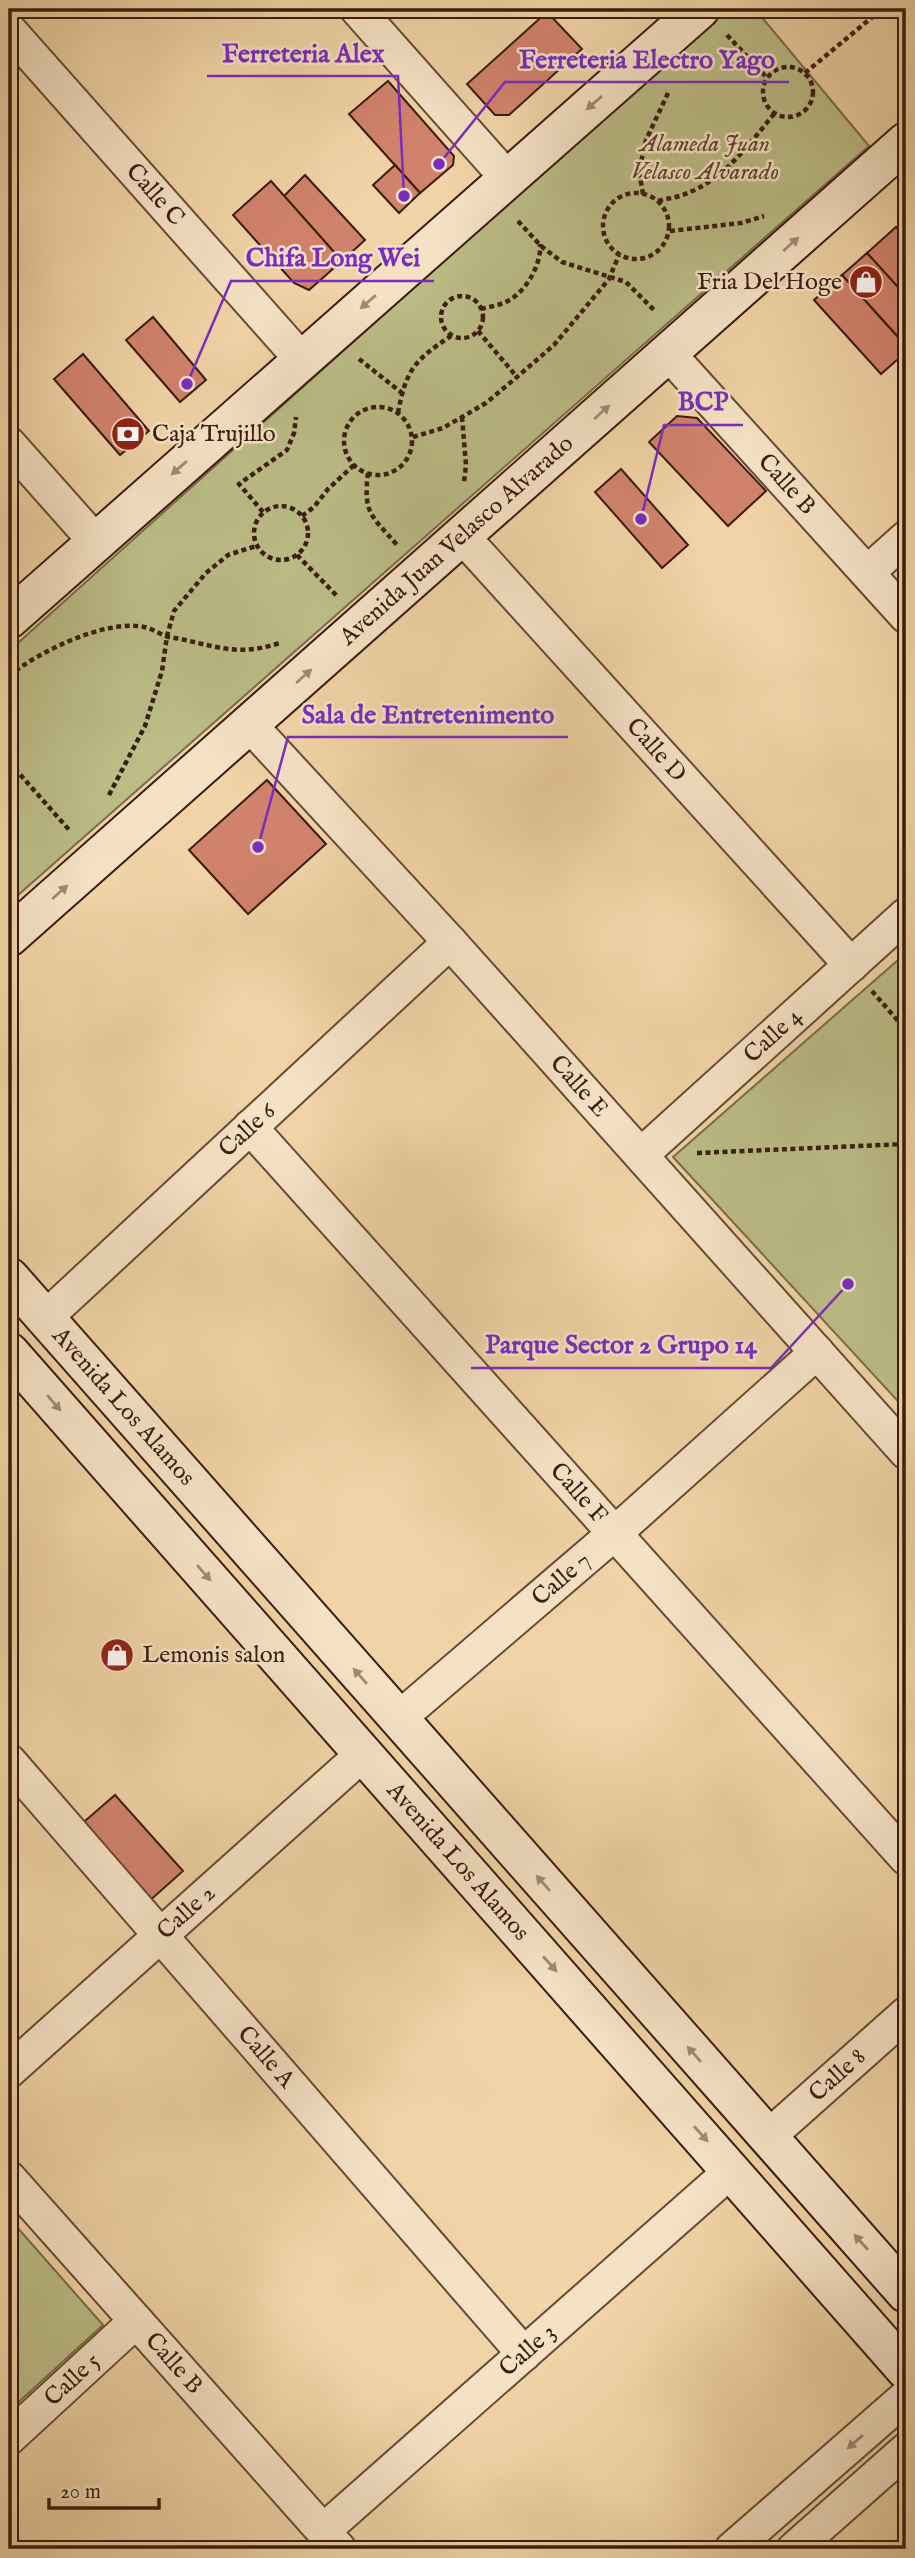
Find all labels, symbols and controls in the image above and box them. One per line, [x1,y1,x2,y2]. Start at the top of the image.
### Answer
callout: Ferreteria Alex [207,29,398,76]
callout: Ferreteria Electro Yago [505,35,789,82]
text: Ferreteria Alex [222,38,385,71]
text: Ferreteria Electro Yago [519,44,775,77]
one-way arrow [586,94,603,110]
park label: Alameda Juan Velasco Alvarado [631,129,779,188]
street label: Calle C [119,157,191,232]
callout: Chifa Long Wei [231,234,434,281]
one-way arrow [782,237,799,253]
text: Chifa Long Wei [246,242,420,275]
shop icon: Fria Del Hoge [847,263,885,301]
place label: Fria Del Hoge [697,267,842,298]
one-way arrow [359,294,377,310]
callout: BCP [664,378,743,425]
text: BCP [678,386,728,419]
one-way arrow [593,404,610,420]
bank icon: Caja Trujillo [109,415,147,453]
place label: Caja Trujillo [152,419,276,450]
street label: Avenida Juan Velasco Alvarado [332,428,580,653]
street label: Calle B [751,447,823,522]
one-way arrow [171,460,188,476]
one-way arrow [295,669,312,684]
callout: Sala de Entretenimento [288,690,568,737]
text: Sala de Entretenimento [302,699,554,732]
street label: Calle D [619,711,693,789]
one-way arrow [51,884,69,900]
street label: Calle 4 [737,1001,809,1070]
street label: Calle E [543,1049,615,1124]
street label: Calle 6 [212,1095,283,1164]
street label: Avenida Los Alamos [44,1320,202,1493]
callout: Parque Sector 2 Grupo 14 [471,1321,771,1368]
text: Parque Sector 2 Grupo 14 [485,1329,758,1362]
one-way arrow [46,1394,62,1412]
street label: Calle F [543,1456,614,1530]
street label: Calle 7 [525,1545,597,1613]
one-way arrow [196,1565,211,1582]
shop icon: Lemonis salon [98,1636,136,1674]
place label: Lemonis salon [142,1640,286,1671]
one-way arrow [353,1668,369,1685]
street label: Avenida Los Alamos [379,1775,536,1947]
one-way arrow [536,1875,552,1892]
street label: Calle 2 [151,1878,222,1946]
one-way arrow [542,1955,558,1973]
street label: Calle A [230,2019,302,2095]
street label: Calle 8 [802,2042,872,2109]
one-way arrow [687,2045,702,2062]
one-way arrow [692,2126,708,2143]
one-way arrow [854,2234,869,2251]
street label: Calle 3 [493,2317,563,2384]
street label: Calle B [138,2326,210,2401]
street label: Calle 5 [38,2346,107,2413]
one-way arrow [846,2434,864,2450]
scale bar [49,2467,159,2511]
text: 20 m [60,2479,101,2506]

